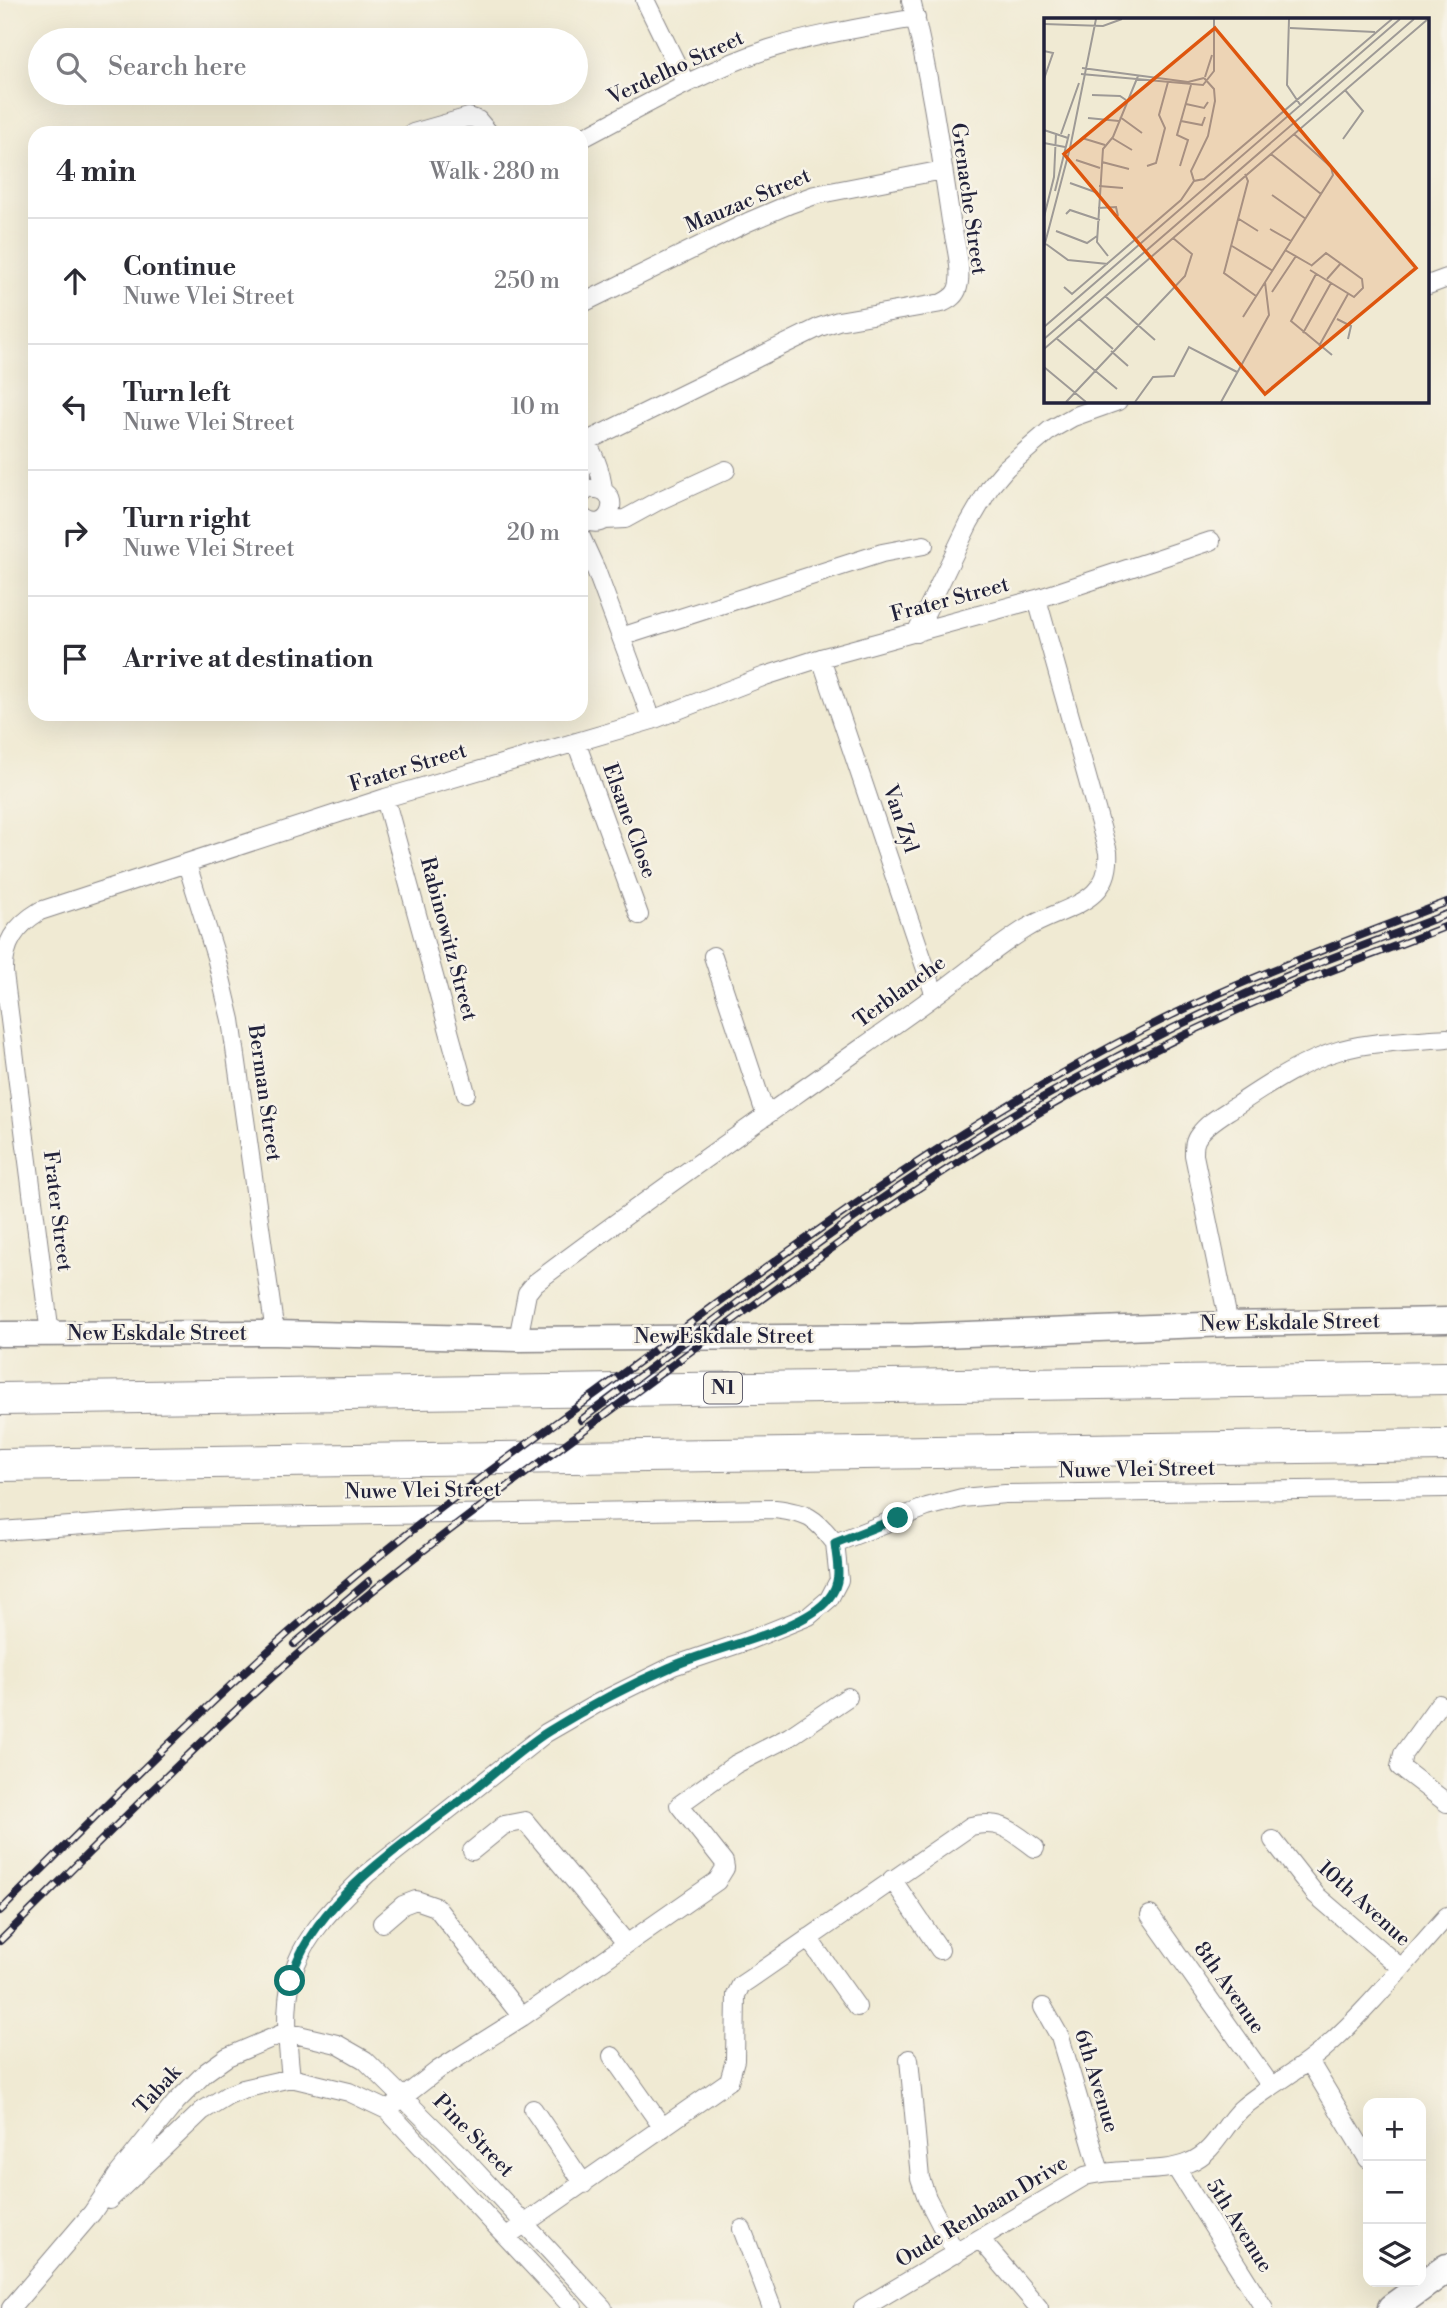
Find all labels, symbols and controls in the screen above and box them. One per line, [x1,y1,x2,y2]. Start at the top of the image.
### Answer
inset map [1044,18,1430,402]
street label: Verdelho Street [603,25,749,111]
search box [28,28,588,105]
icon: search [52,48,90,86]
text: Search here [108,51,247,83]
street label: Grenache Street [944,121,992,277]
text: 4 min [56,153,136,191]
text: Walk · 280 m [430,158,560,186]
street label: Mauzac Street [681,163,815,239]
text: Continue [123,251,236,283]
icon: ahead [56,262,94,300]
text: 250 m [494,267,560,295]
text: Nuwe Vlei Street [123,283,295,311]
text: Turn left [123,377,231,409]
icon: left [56,388,94,426]
text: 10 m [511,393,560,421]
text: Nuwe Vlei Street [123,409,295,437]
text: Turn right [123,503,251,535]
icon: right [56,514,94,552]
text: 20 m [507,519,560,547]
text: Nuwe Vlei Street [123,535,295,563]
street label: Frater Street [888,572,1013,628]
icon: arrive [56,640,94,678]
text: Arrive at destination [123,643,373,675]
street label: Frater Street [346,738,470,798]
street label: Elsane Close [596,760,662,882]
street label: Van Zyl [876,781,924,856]
street label: Rabinowitz Street [414,854,483,1024]
street label: Terblanche [849,950,951,1034]
street label: Berman Street [241,1022,287,1164]
street label: Frater Street [37,1149,77,1273]
street label: New Eskdale Street [1200,1308,1381,1338]
street label: New Eskdale Street [67,1321,248,1347]
street label: New Eskdale Street [634,1324,815,1350]
road number: N1 [704,1372,742,1404]
street label: Nuwe Vlei Street [1058,1456,1216,1484]
street label: Nuwe Vlei Street [344,1477,502,1505]
route end [882,1502,913,1533]
street label: 10th Avenue [1312,1856,1416,1952]
street label: 8th Avenue [1188,1937,1270,2039]
route start [274,1965,305,1996]
street label: 6th Avenue [1068,2026,1124,2136]
street label: Tabak [129,2059,188,2120]
street label: Pine Street [427,2089,519,2183]
map controls [1363,2098,1426,2287]
button: + [1363,2098,1426,2161]
street label: Oude Renbaan Drive [891,2150,1073,2274]
button: − [1363,2161,1426,2224]
street label: 5th Avenue [1200,2174,1278,2278]
button: layers [1363,2224,1426,2287]

